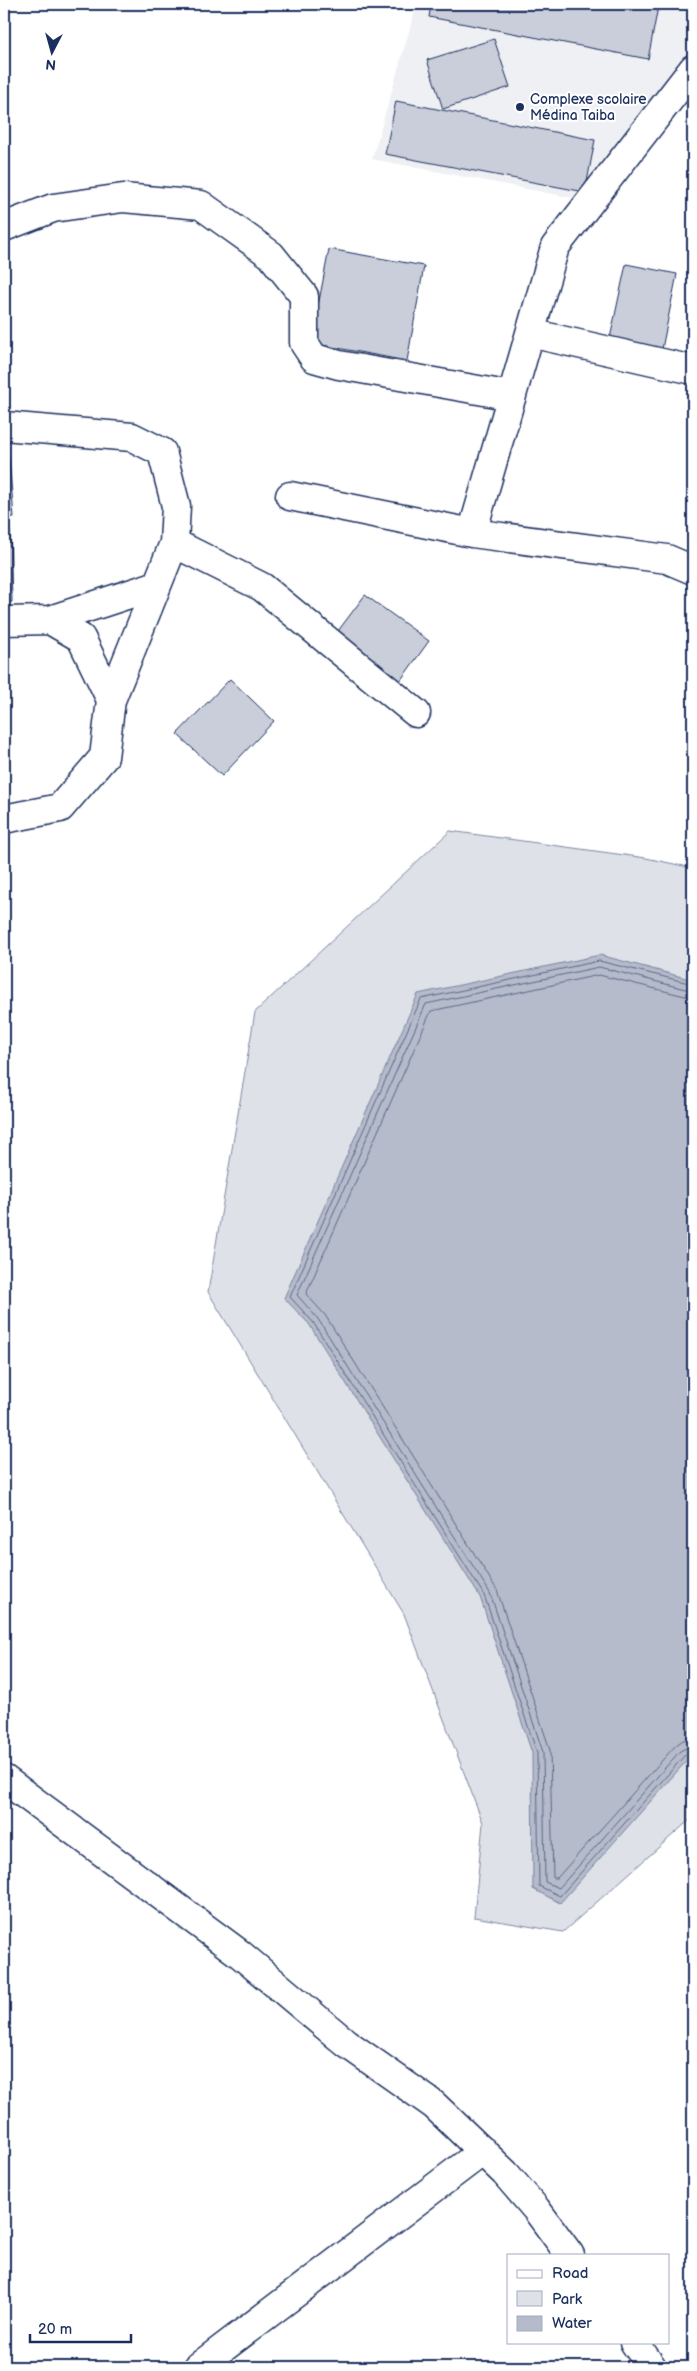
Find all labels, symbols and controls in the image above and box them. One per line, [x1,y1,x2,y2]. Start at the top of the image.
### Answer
north arrow [28,28,78,78]
text: N [45,55,57,73]
place label: Complexe scolaire Médina Taiba [530,91,647,124]
marker: Complexe scolaire Médina Taiba [514,101,526,113]
legend [507,2254,670,2344]
text: Road [552,2264,588,2283]
text: Park [552,2290,583,2309]
scale bar [30,2311,131,2343]
text: Water [552,2314,592,2333]
text: 20 m [38,2320,72,2339]

